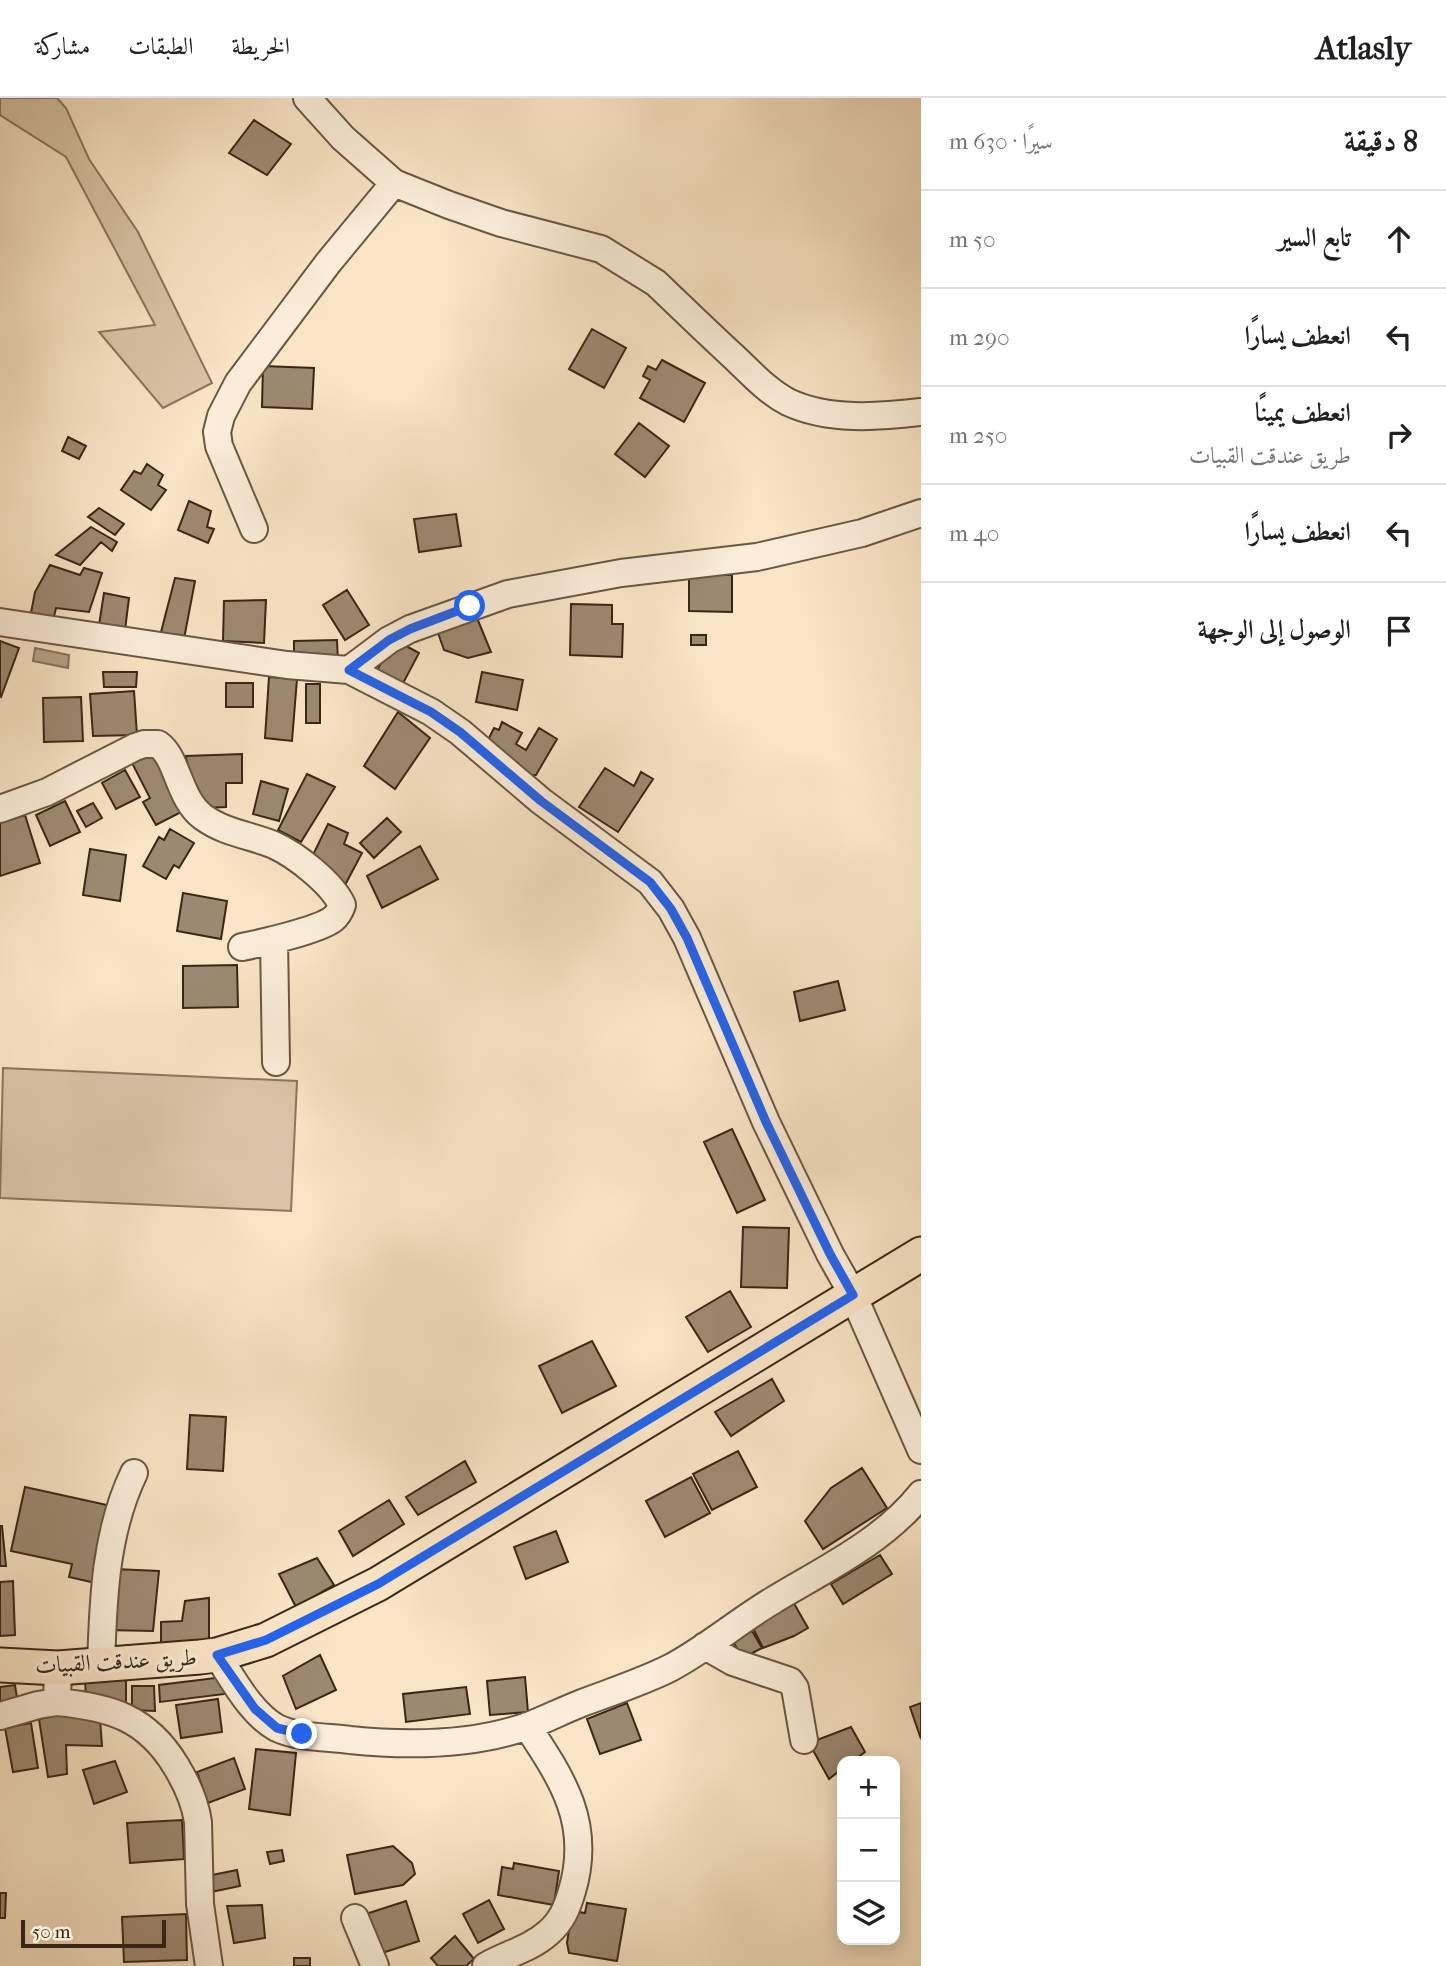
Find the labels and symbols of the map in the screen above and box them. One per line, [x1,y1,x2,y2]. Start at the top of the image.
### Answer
route start [454,590,485,621]
street label: طريق عندقت القبيات [34,1644,198,1680]
route end [286,1718,317,1749]
scale bar [21,1917,166,1949]

